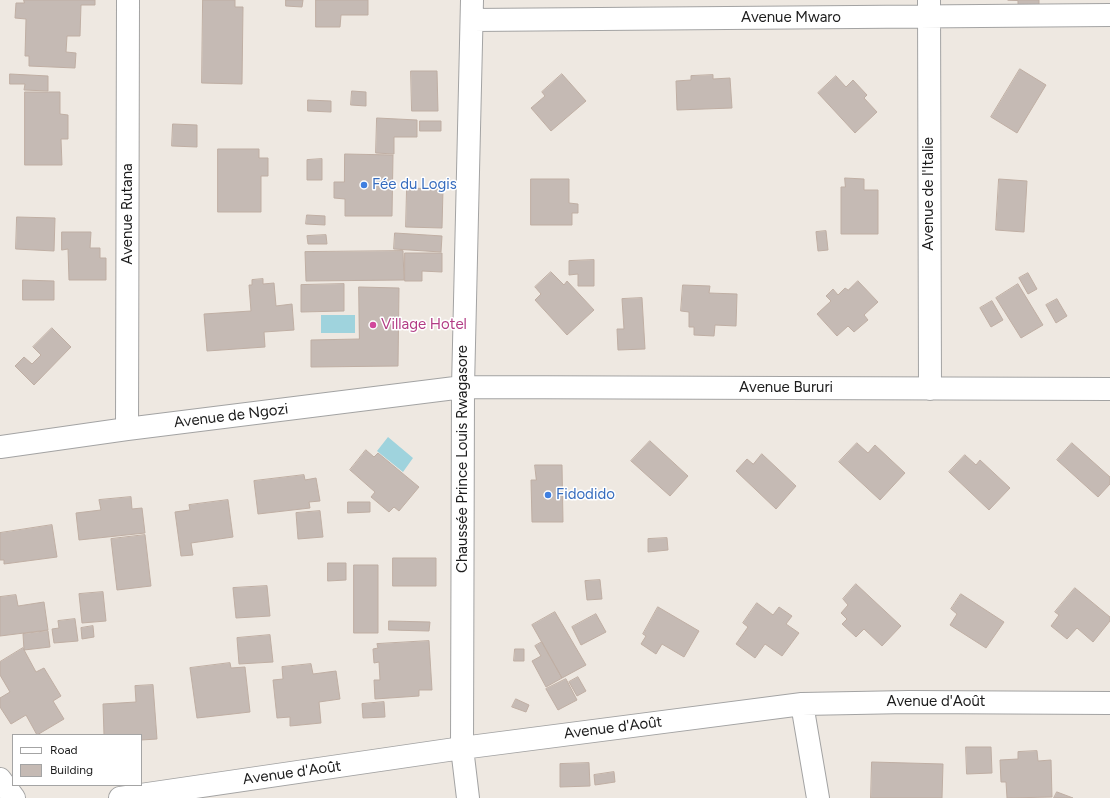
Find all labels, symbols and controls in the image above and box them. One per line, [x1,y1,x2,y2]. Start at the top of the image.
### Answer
street label: Avenue Mwaro [741,9,841,27]
street label: Avenue de l'Italie [920,137,938,251]
street label: Avenue Rutana [119,163,137,265]
place label: Fée du Logis [372,176,457,194]
marker: Fée du Logis [359,180,369,190]
place label: Village Hotel [381,316,467,334]
marker: Village Hotel [368,320,378,330]
street label: Chaussée Prince Louis Rwagasore [454,345,472,573]
street label: Avenue Bururi [739,379,833,397]
street label: Avenue de Ngozi [173,400,289,432]
place label: Fidodido [556,486,615,504]
marker: Fidodido [543,490,553,500]
street label: Avenue d'Août [886,693,986,711]
street label: Avenue d'Août [563,713,663,743]
legend [12,734,142,786]
text: Road [50,743,78,757]
street label: Avenue d'Août [242,757,342,789]
text: Building [50,763,93,777]

